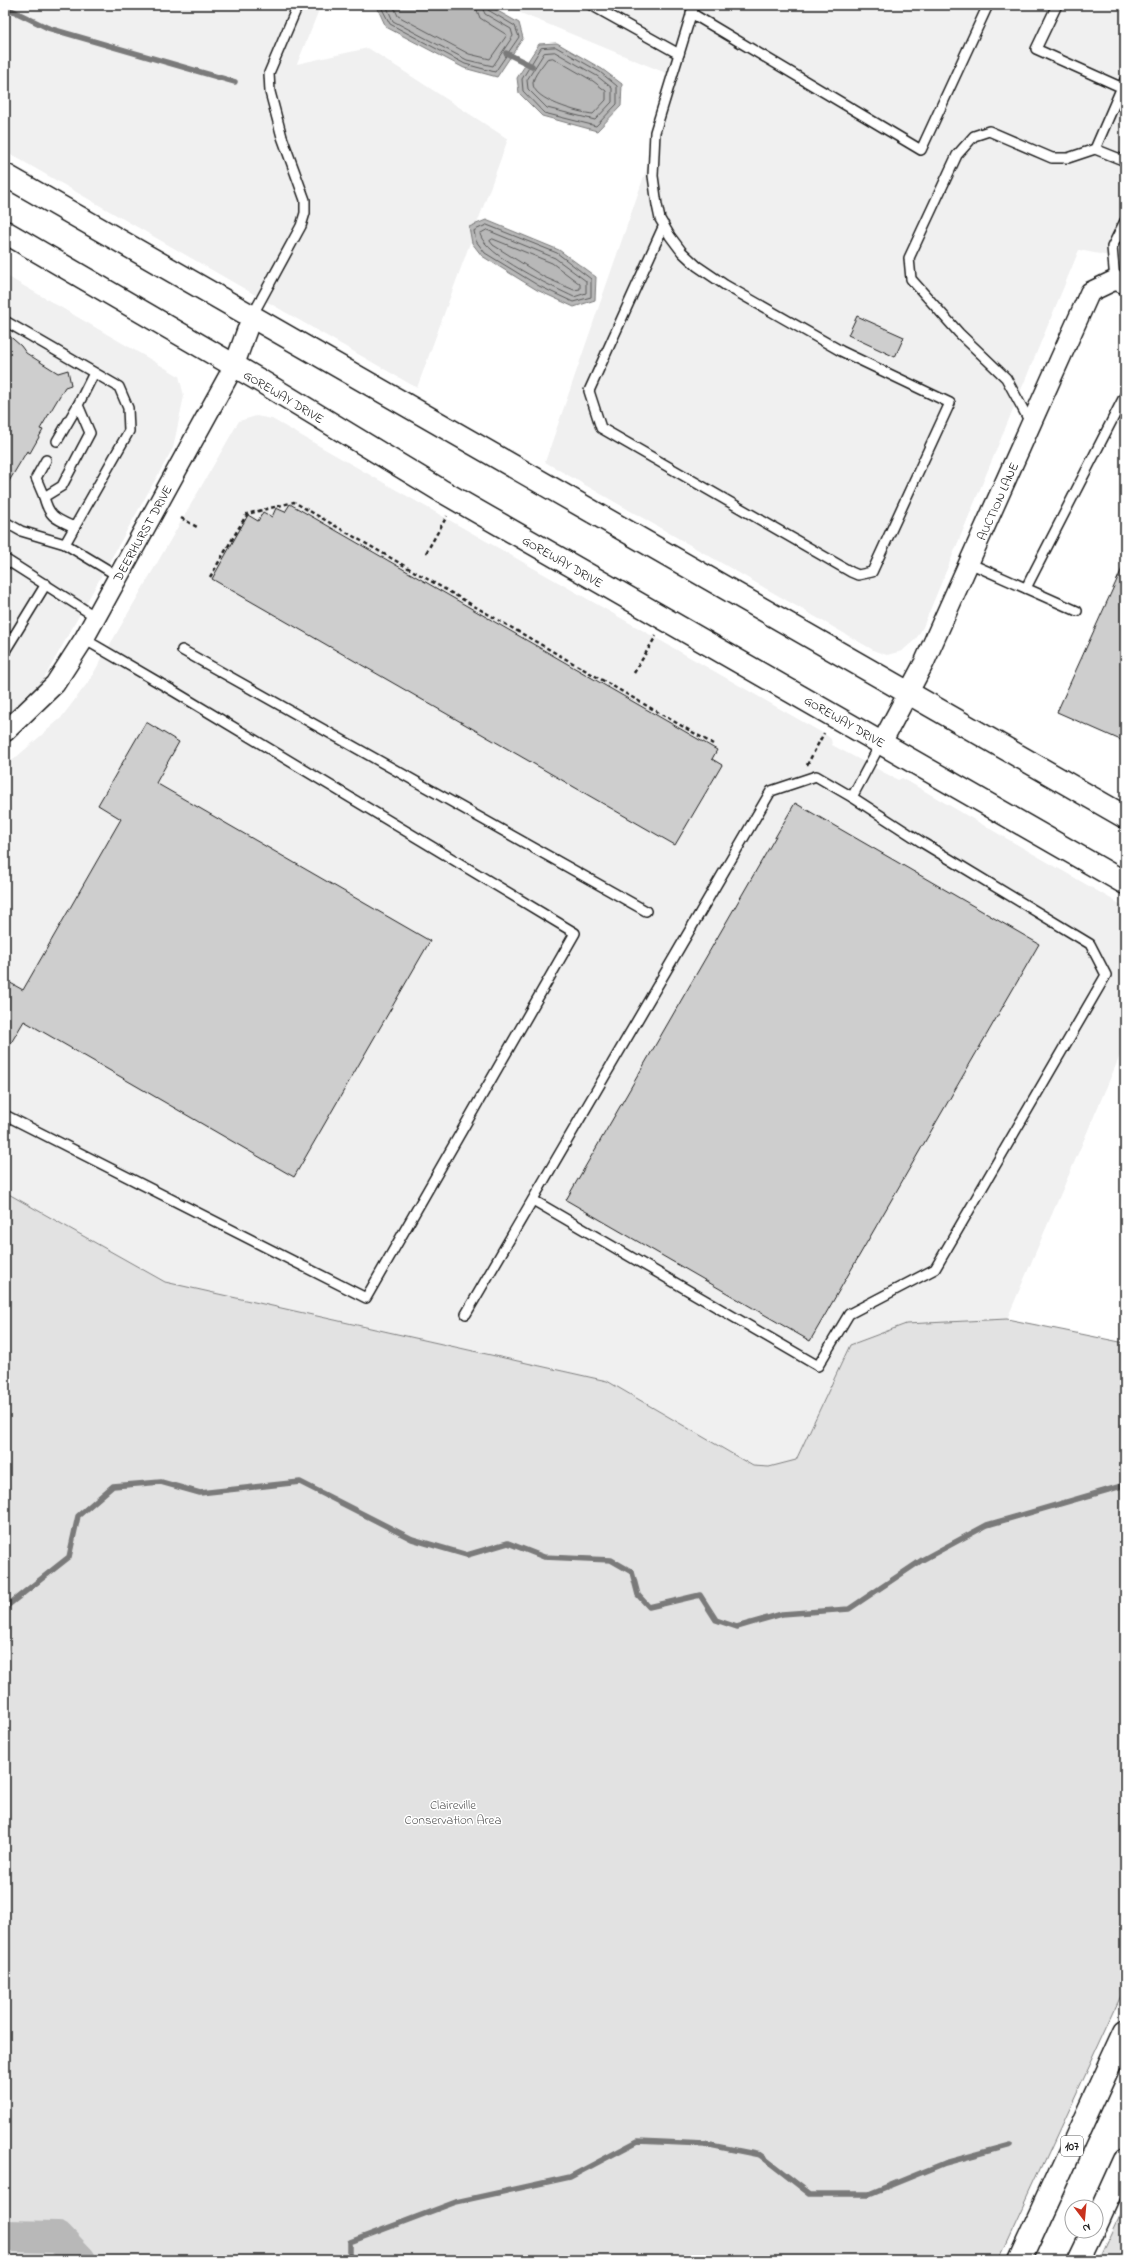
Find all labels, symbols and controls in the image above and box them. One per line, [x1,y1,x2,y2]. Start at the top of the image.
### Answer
street label: GOREWAY DRIVE [239,366,327,429]
street label: AUCTION LANE [973,459,1024,544]
street label: DEERHURST DRIVE [108,482,178,586]
street label: GOREWAY DRIVE [518,531,606,593]
street label: GOREWAY DRIVE [800,691,888,753]
park label: Claireville Conservation Area [405,1796,501,1830]
road number: 107 [1061,2136,1083,2156]
north arrow [1064,2199,1104,2239]
text: N [1081,2219,1092,2236]

